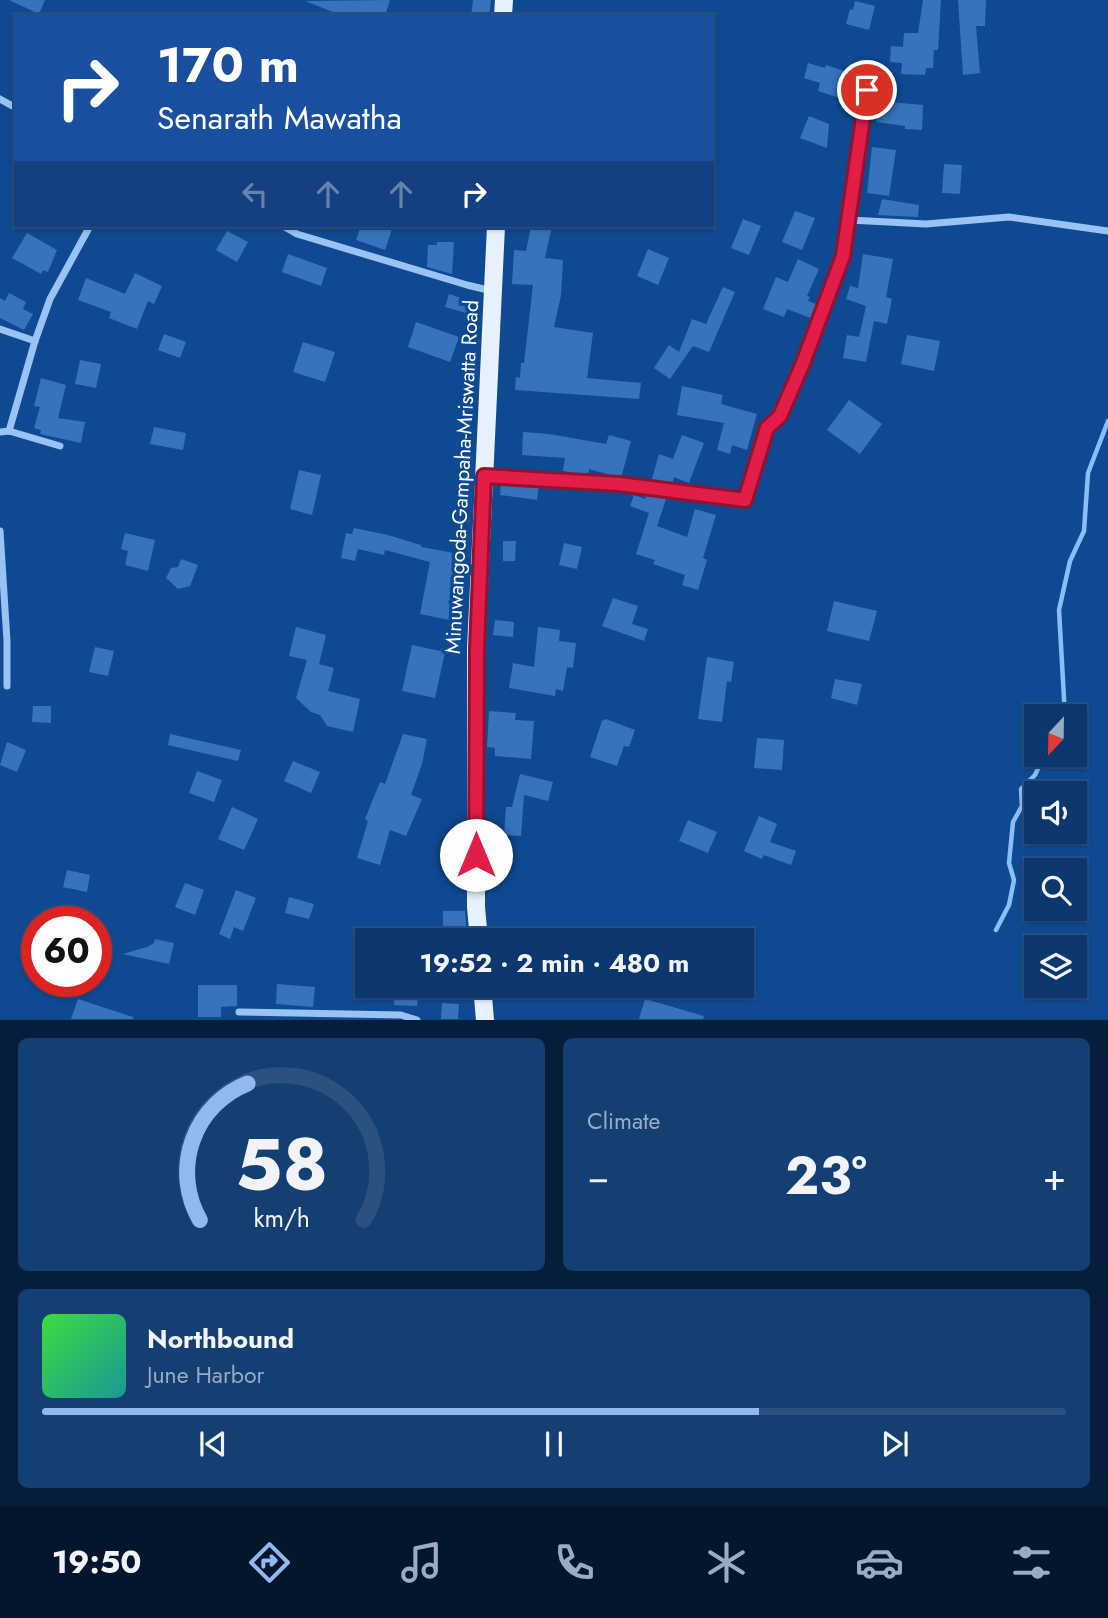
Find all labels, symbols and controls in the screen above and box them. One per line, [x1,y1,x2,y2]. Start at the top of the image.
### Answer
text: 170 m [157,30,299,100]
icon: right [42,42,133,133]
pin [837,60,897,120]
icon: arrive [848,71,886,109]
text: Senarath Mawatha [157,95,402,141]
icon: left [236,175,274,213]
icon: ahead [309,175,347,213]
icon: ahead [382,175,420,213]
icon: right [455,175,493,213]
street label: Minuwangoda-Gampaha-Mriswatta Road [438,299,486,655]
north arrow [1024,704,1087,766]
map controls [1024,704,1087,998]
button: sound [1024,781,1087,844]
position arrow [439,818,513,892]
button: search [1024,858,1087,921]
speed limit sign: 60 [21,906,112,997]
button: layers [1024,935,1087,998]
text: 19:52 · 2 min · 480 m [420,944,689,982]
text: Climate [587,1104,660,1138]
text: 58 [235,1113,328,1218]
text: 23° [785,1138,867,1214]
text: − [587,1149,609,1204]
text: + [1043,1149,1066,1204]
text: km/h [253,1200,310,1236]
text: Northbound [147,1320,294,1358]
text: June Harbor [147,1358,264,1392]
icon: previous [194,1425,232,1463]
icon: pause [535,1425,573,1463]
icon: next [876,1425,914,1463]
icon: directions [245,1538,294,1587]
icon: music [397,1538,446,1587]
icon: phone [550,1538,599,1587]
icon: climate [702,1538,751,1587]
icon: car [855,1538,904,1587]
icon: filters [1007,1538,1056,1587]
text: 19:50 [52,1539,142,1585]

